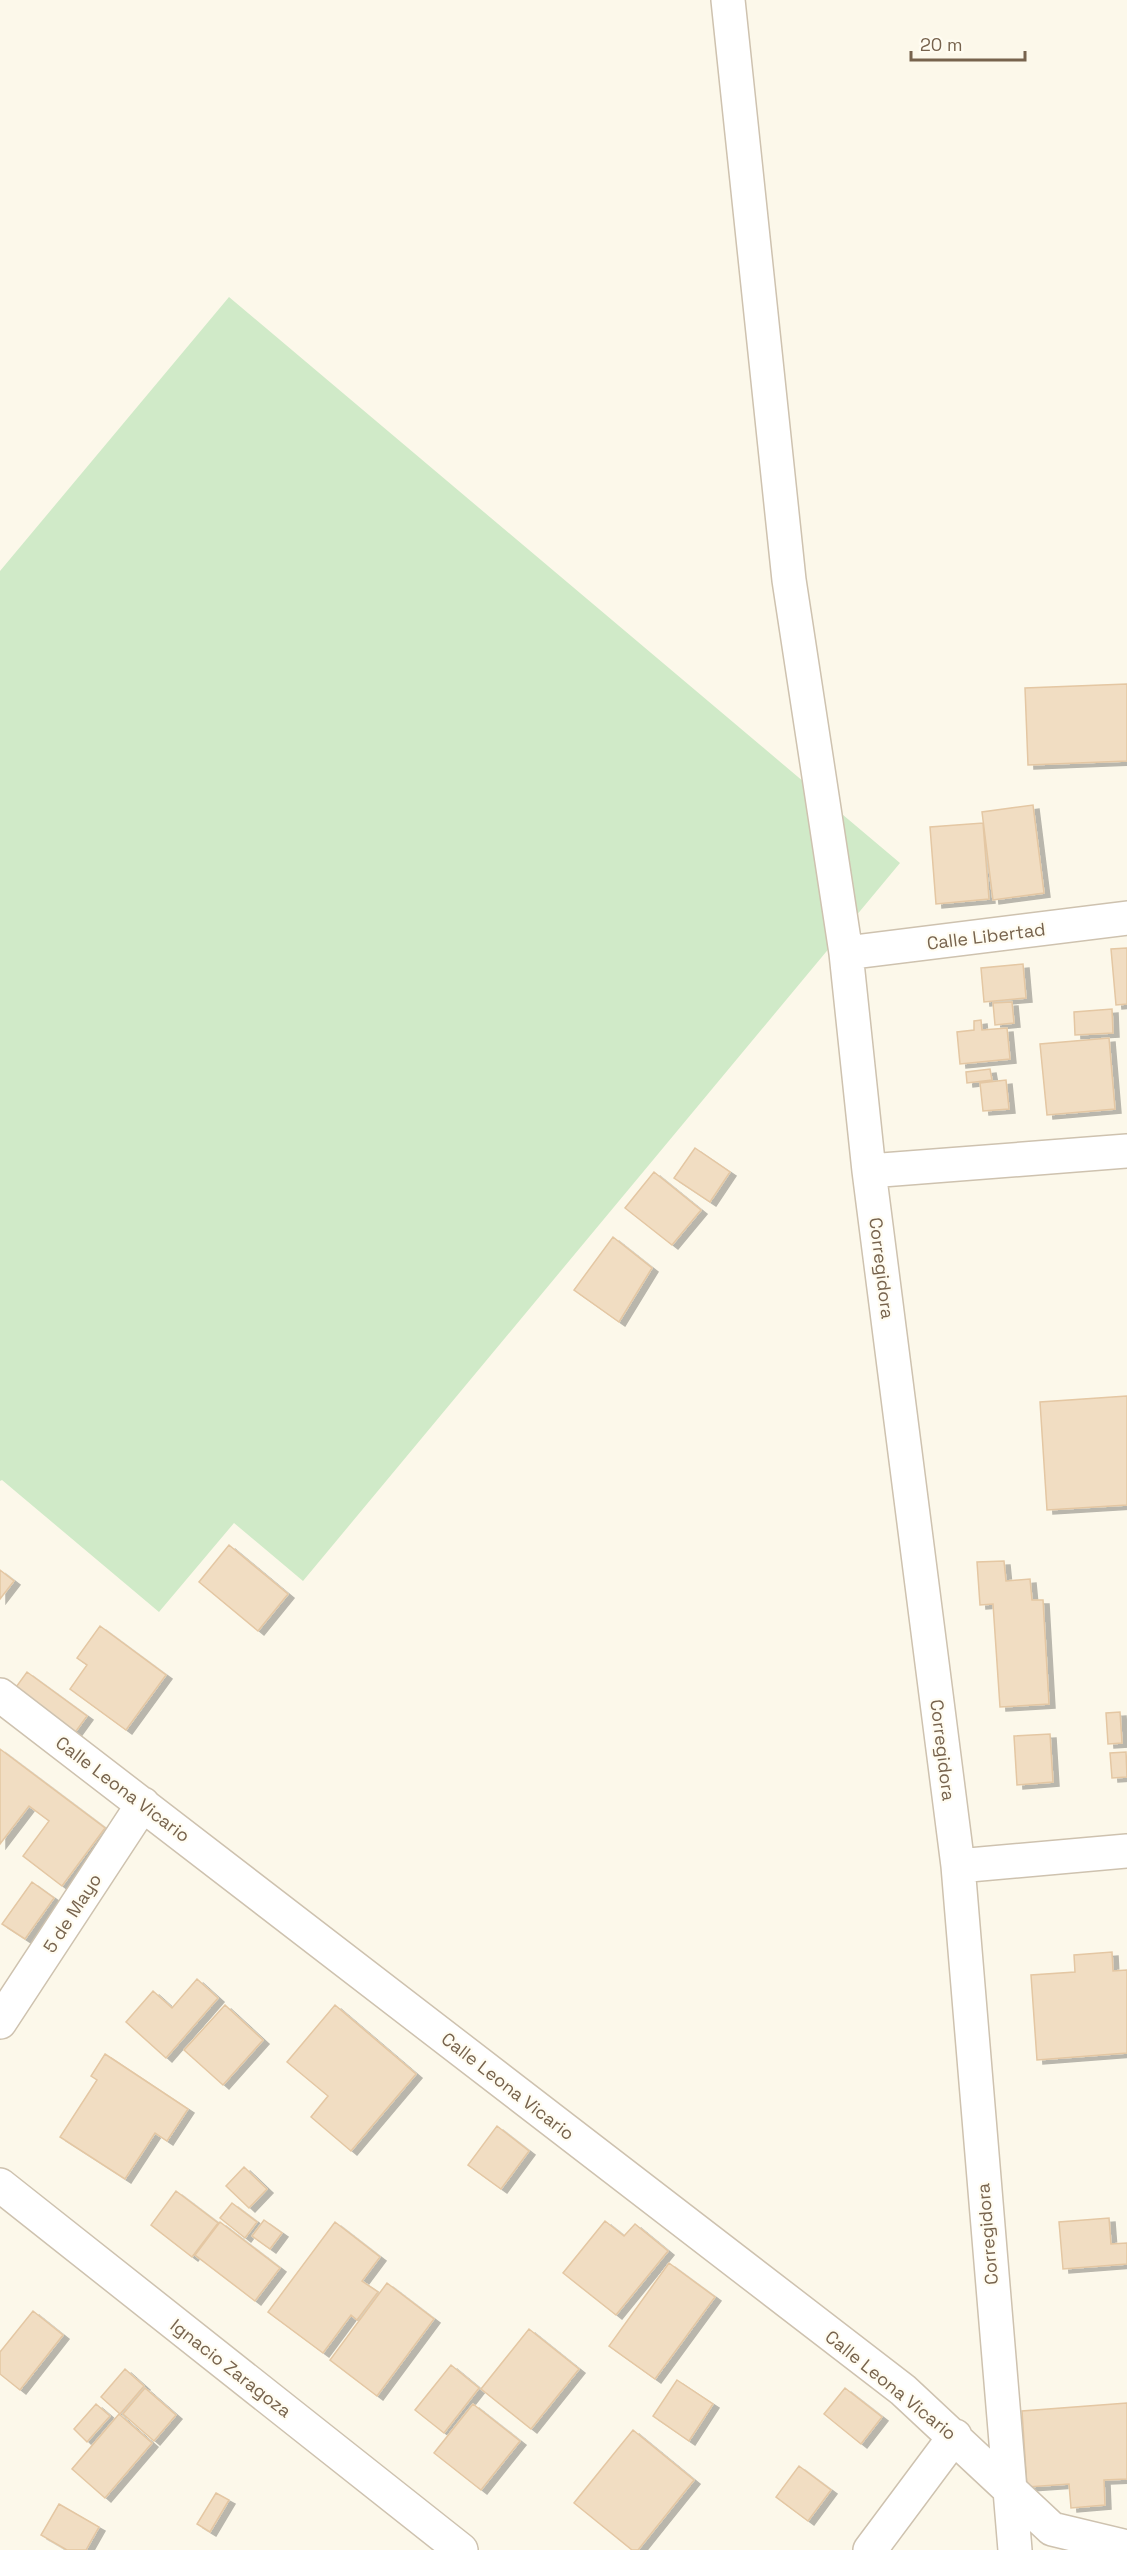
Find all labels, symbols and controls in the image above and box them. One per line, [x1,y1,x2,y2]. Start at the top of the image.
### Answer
scale bar [911,24,1025,62]
text: 20 m [920,33,963,56]
street label: Calle Libertad [925,917,1047,955]
street label: Corregidora [864,1216,900,1320]
street label: Corregidora [925,1698,961,1802]
street label: Calle Leona Vicario [51,1731,195,1847]
street label: 5 de Mayo [38,1869,106,1957]
street label: Calle Leona Vicario [437,2027,579,2145]
street label: Corregidora [971,2182,1003,2286]
street label: Ignacio Zaragoza [166,2314,296,2422]
street label: Calle Leona Vicario [821,2325,961,2445]

